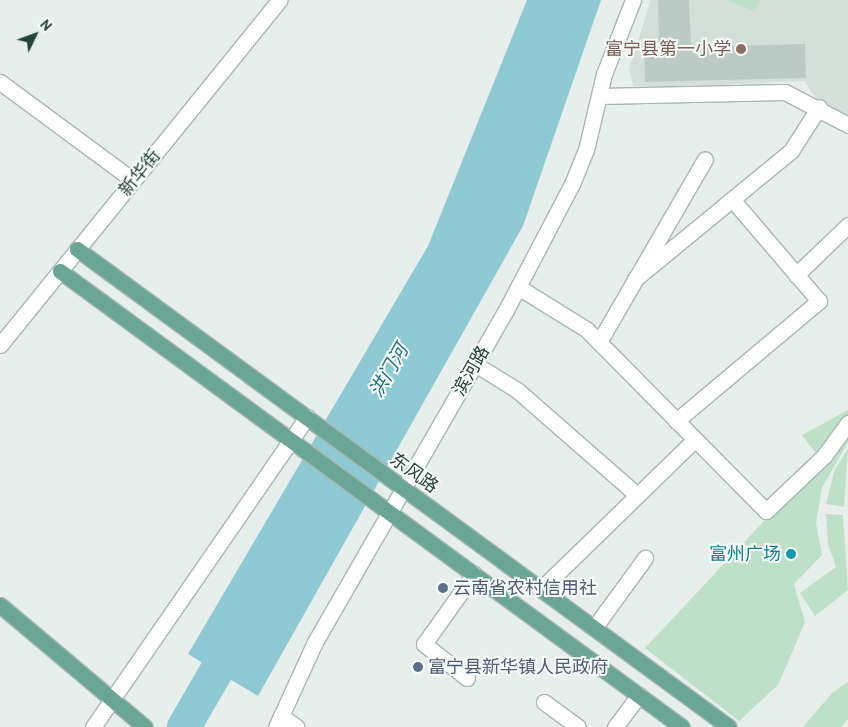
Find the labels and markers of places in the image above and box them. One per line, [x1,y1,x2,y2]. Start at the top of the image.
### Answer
place label: 富宁县第一小学 [605,38,731,60]
marker: 富宁县第一小学 [735,43,747,55]
place label: 富州广场 [709,543,781,565]
marker: 富州广场 [785,548,797,560]
place label: 云南省农村信用社 [453,577,597,599]
marker: 云南省农村信用社 [437,582,449,594]
place label: 富宁县新华镇人民政府 [428,656,608,678]
marker: 富宁县新华镇人民政府 [412,661,424,673]

